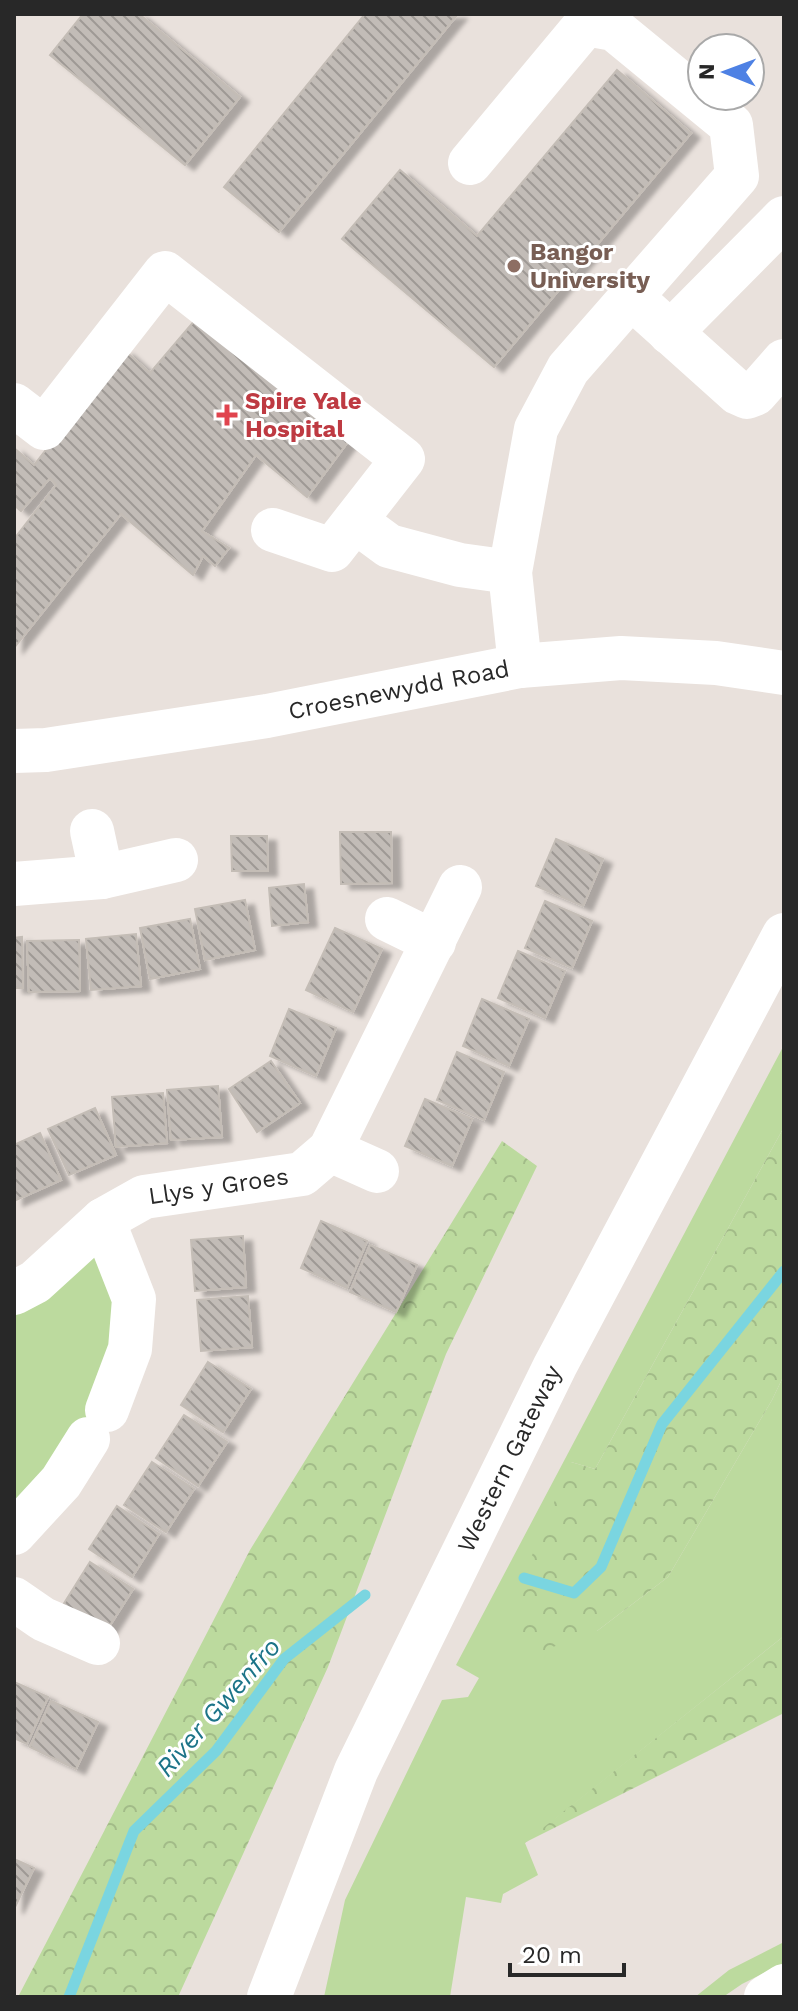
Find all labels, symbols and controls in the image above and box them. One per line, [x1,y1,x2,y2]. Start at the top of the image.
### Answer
north arrow [686,32,766,112]
text: N [694,63,719,80]
place label: Bangor University [530,238,650,294]
marker: Bangor University [505,257,523,275]
place label: Spire Yale Hospital [245,387,362,443]
marker: Spire Yale Hospital [216,404,238,426]
street label: Croesnewydd Road [286,654,512,725]
street label: Llys y Groes [147,1162,290,1210]
street label: Western Gateway [452,1360,567,1557]
water label: River Gwenfro [150,1631,286,1783]
scale bar [510,1927,624,1977]
text: 20 m [522,1941,582,1969]

